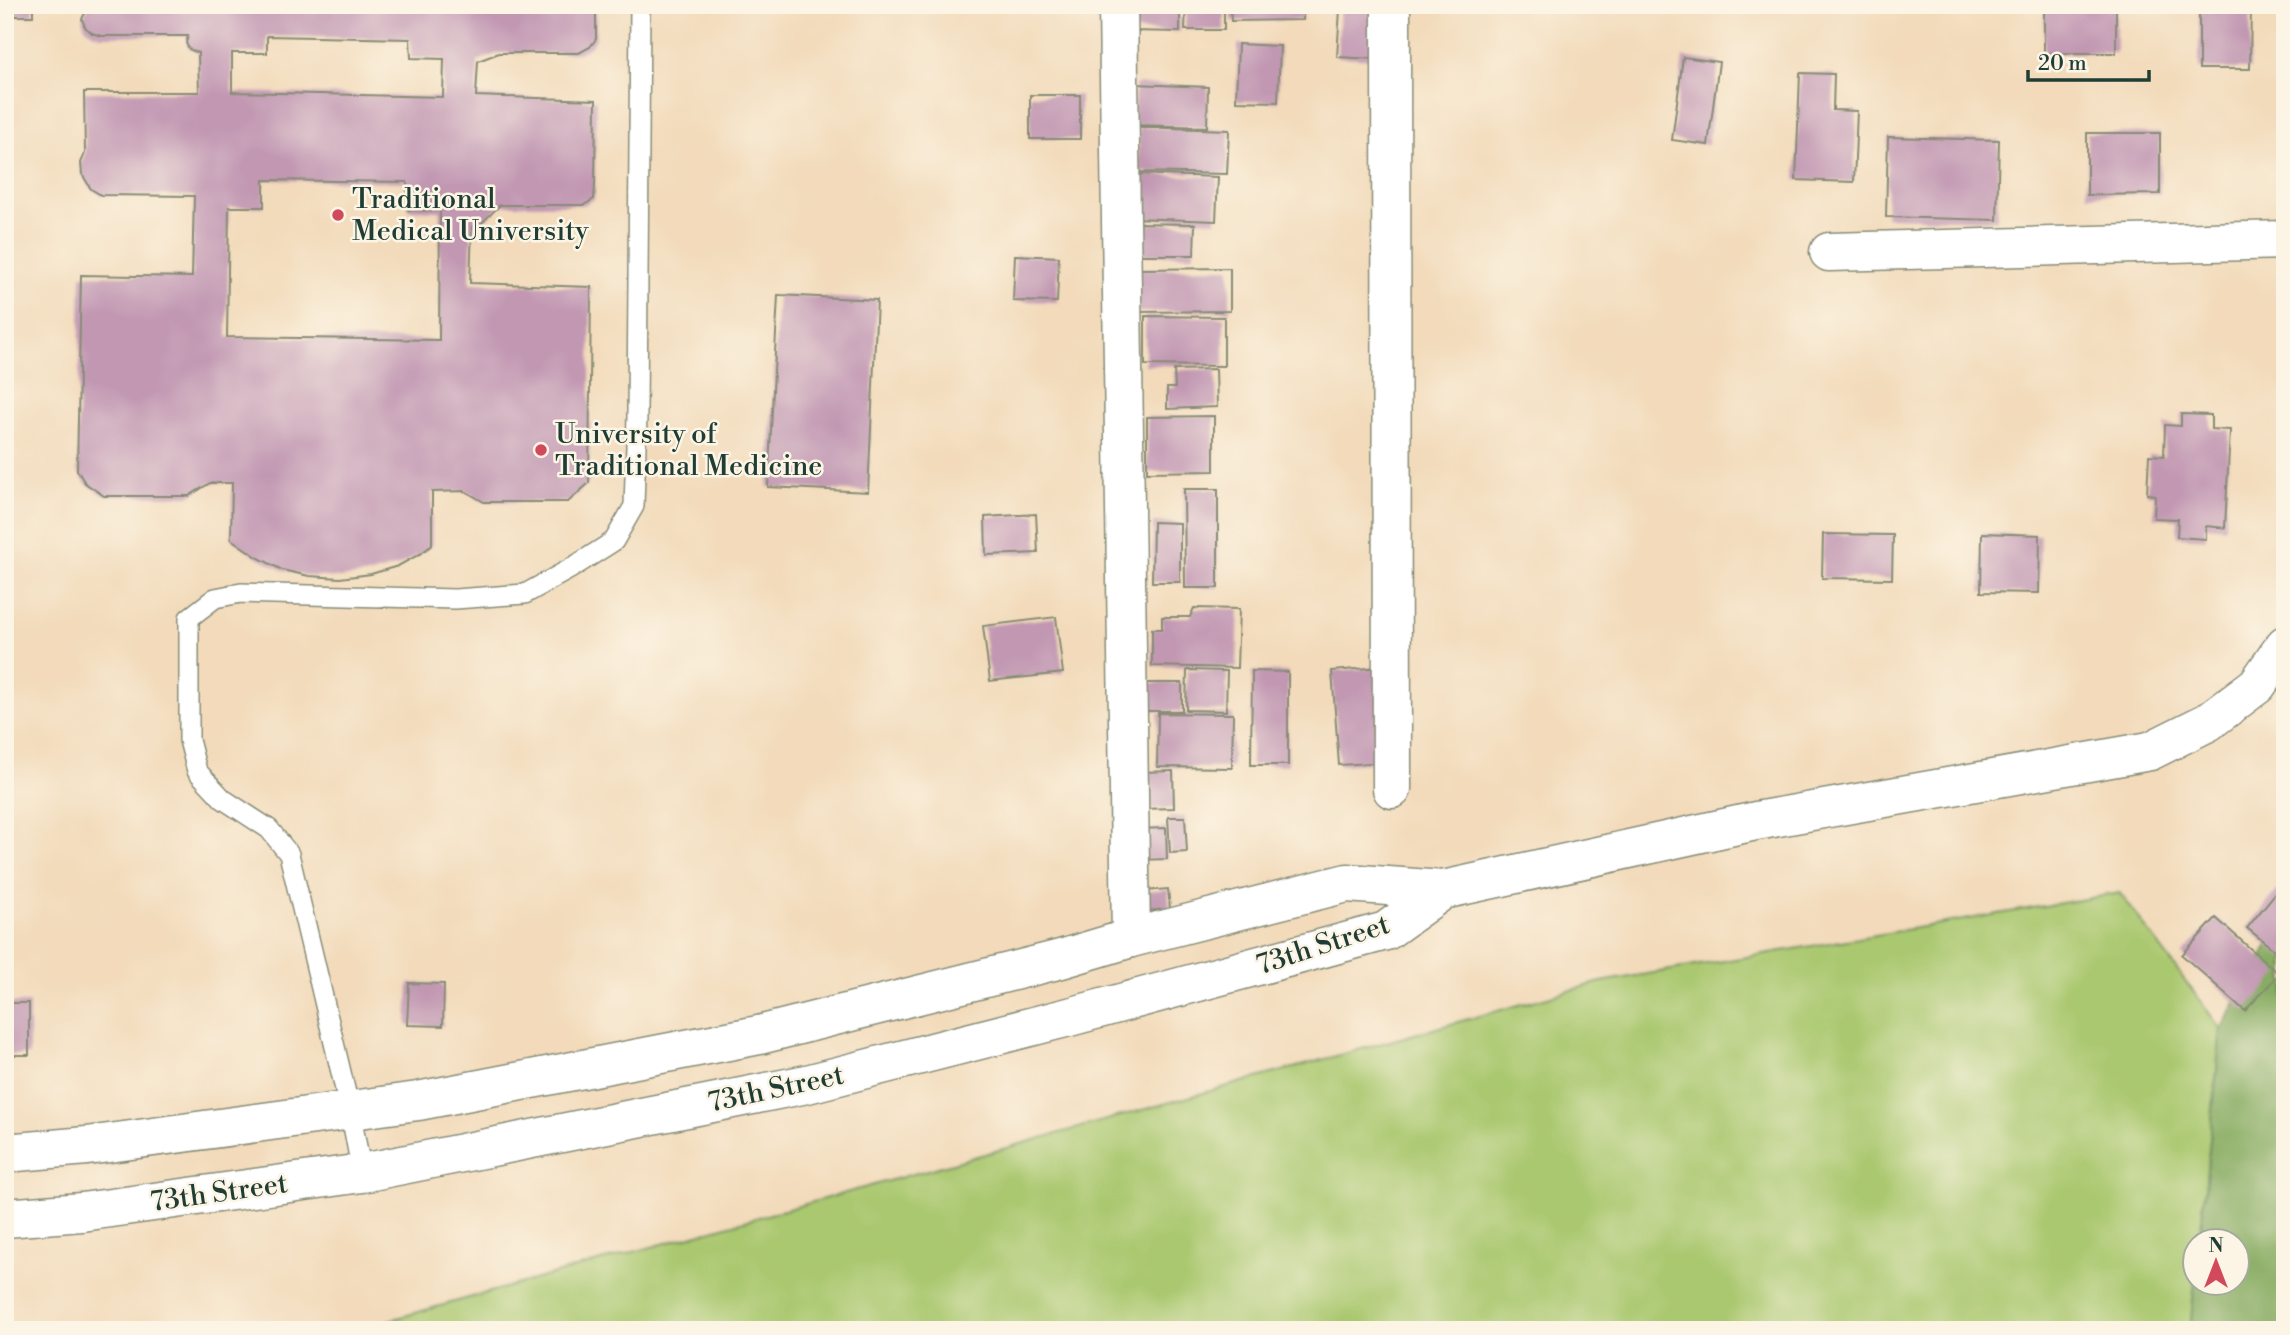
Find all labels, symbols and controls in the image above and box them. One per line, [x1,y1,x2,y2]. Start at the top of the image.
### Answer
scale bar [2028,38,2148,82]
text: 20 m [2038,51,2087,77]
place label: Traditional Medical University [352,182,589,249]
marker: Traditional Medical University [330,207,346,223]
place label: University of Traditional Medicine [555,417,823,484]
marker: University of Traditional Medicine [533,442,549,458]
street label: 73th Street [1252,907,1394,983]
street label: 73th Street [705,1058,847,1120]
street label: 73th Street [148,1166,290,1220]
north arrow [2182,1226,2252,1296]
text: N [2208,1234,2224,1258]

